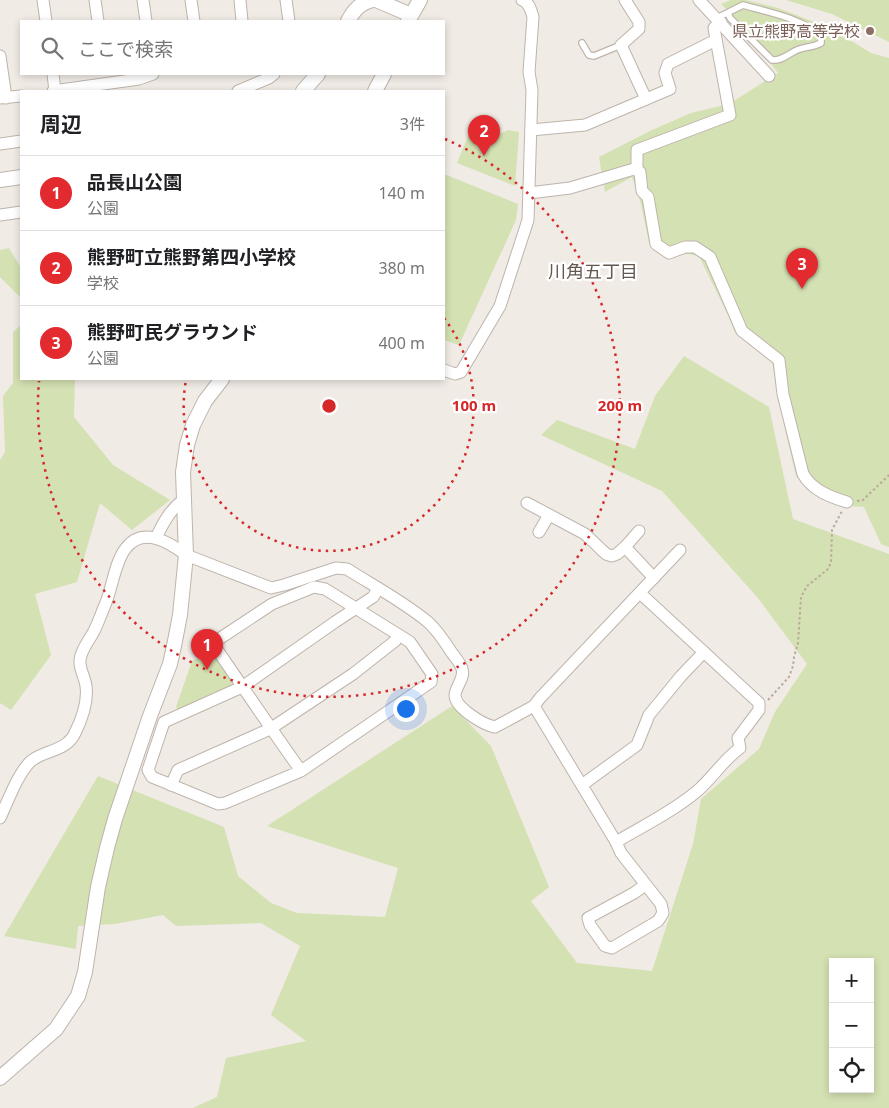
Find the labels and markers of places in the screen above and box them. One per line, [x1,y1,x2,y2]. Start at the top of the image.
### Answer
place label: 県立熊野高等学校 [732,20,860,42]
marker: 県立熊野高等学校 [864,25,876,37]
pin: 2 [468,115,500,156]
pin: 3 [786,248,818,289]
centre of rings [320,397,338,415]
pin: 1 [191,629,223,670]

